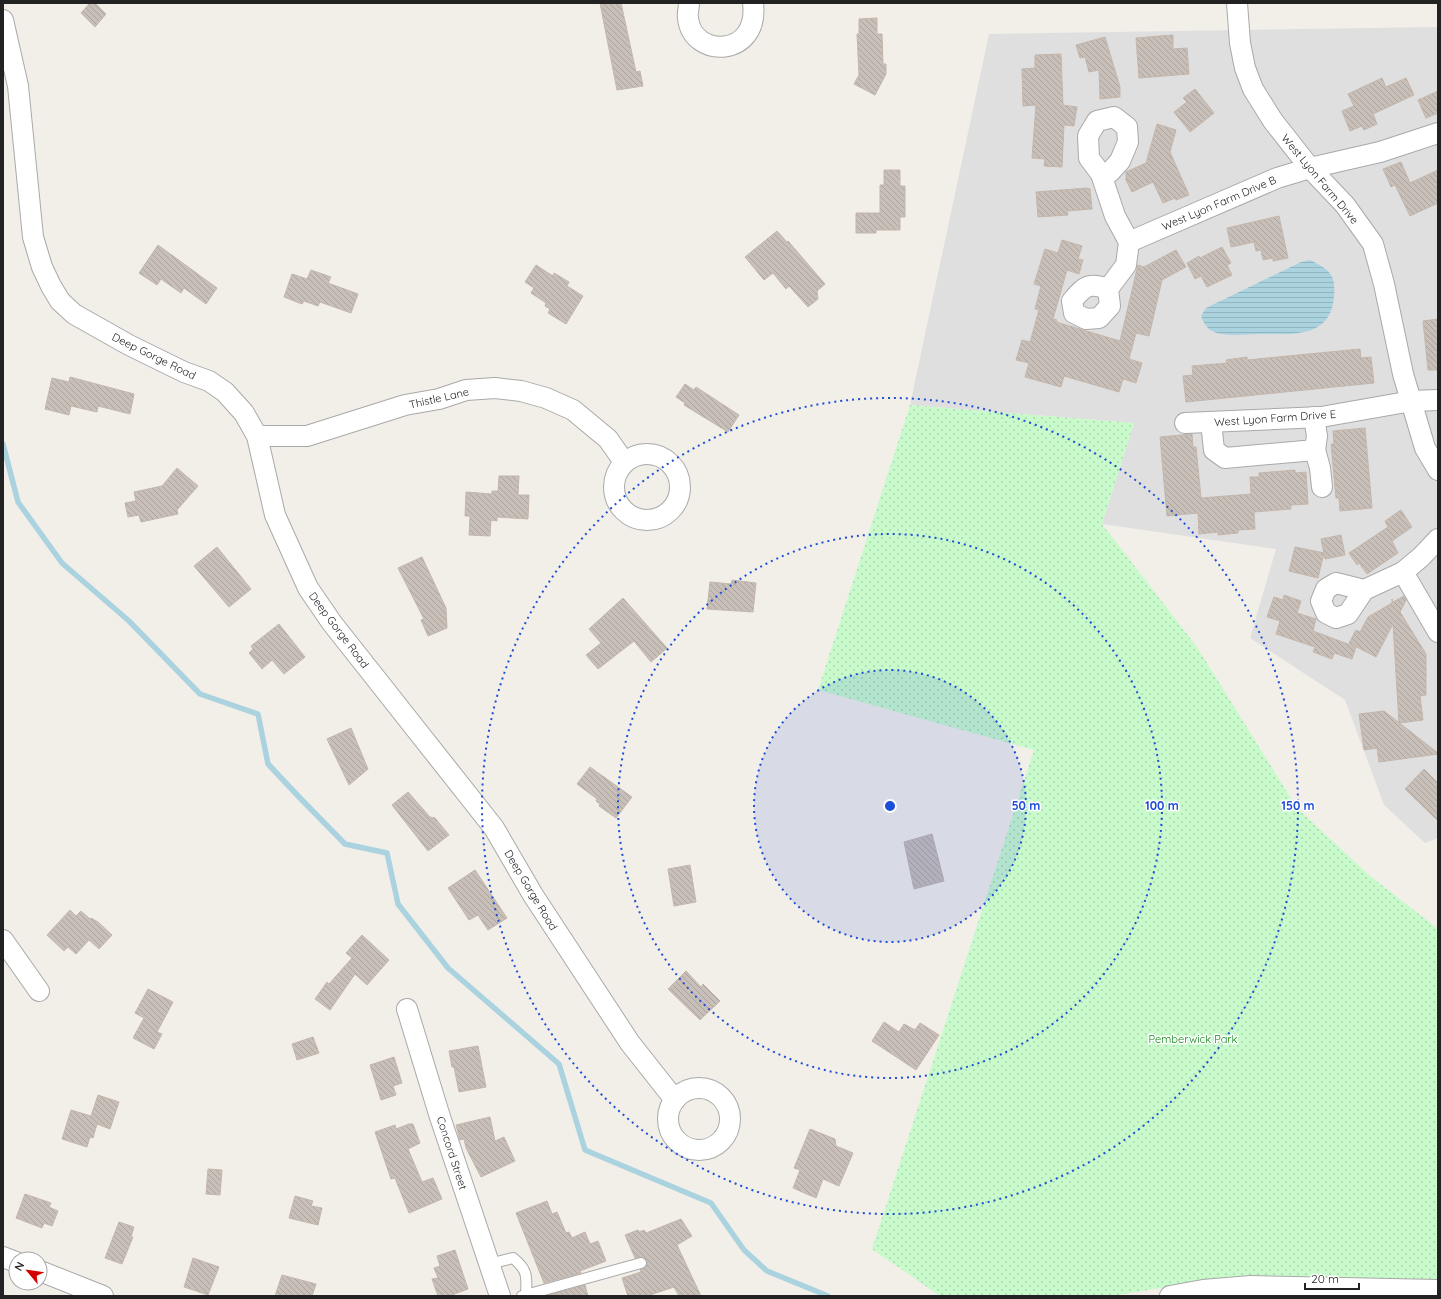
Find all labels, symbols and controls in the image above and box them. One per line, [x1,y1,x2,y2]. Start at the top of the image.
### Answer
street label: West Lyon Farm Drive [1278,131,1362,227]
street label: West Lyon Farm Drive B [1160,173,1278,233]
street label: Deep Gorge Road [110,330,198,382]
street label: Thistle Lane [408,384,470,412]
street label: West Lyon Farm Drive E [1214,407,1336,429]
street label: Deep Gorge Road [306,589,372,671]
text: 50 m [1012,798,1040,813]
text: 100 m [1145,798,1179,813]
text: 150 m [1281,798,1315,813]
centre of rings [883,799,897,813]
street label: Deep Gorge Road [501,847,561,933]
park label: Pemberwick Park [1149,1032,1238,1046]
street label: Concord Street [434,1115,471,1192]
north arrow [8,1251,48,1291]
text: N [11,1259,27,1273]
scale bar [1305,1265,1359,1291]
text: 20 m [1311,1271,1339,1286]

